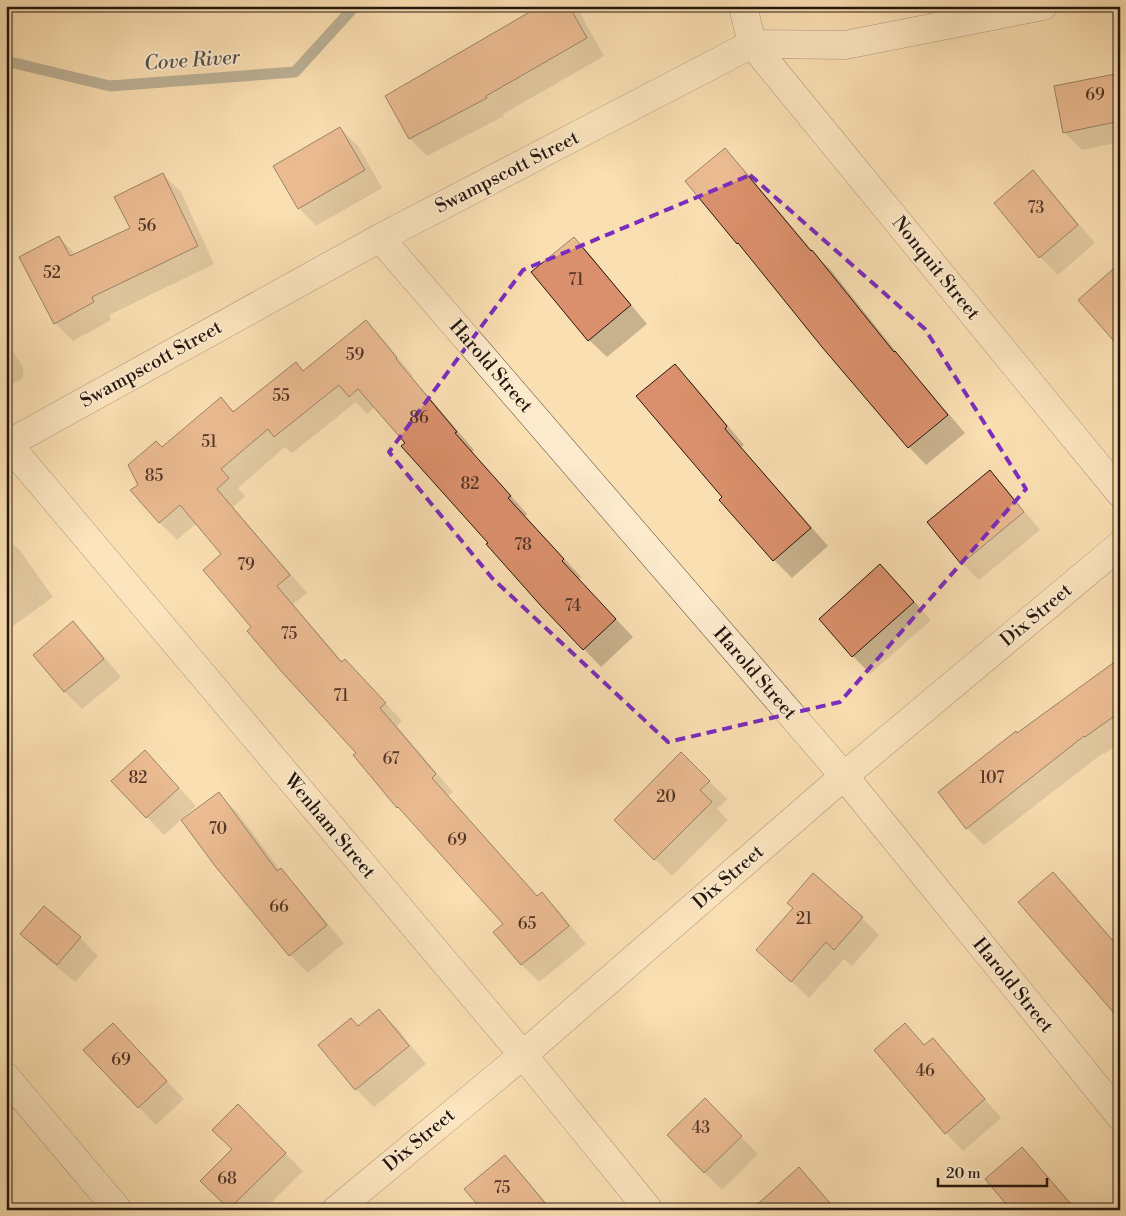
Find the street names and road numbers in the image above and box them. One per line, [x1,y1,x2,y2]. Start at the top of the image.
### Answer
street label: Swampscott Street [431,125,583,219]
street label: Nonquit Street [887,211,985,325]
street label: Swampscott Street [76,315,226,413]
street label: Harold Street [444,315,538,418]
street label: Dix Street [995,578,1077,652]
street label: Harold Street [708,622,802,725]
street label: Wenham Street [278,768,381,884]
street label: Dix Street [688,840,769,914]
street label: Harold Street [967,933,1059,1038]
street label: Dix Street [378,1103,460,1177]

